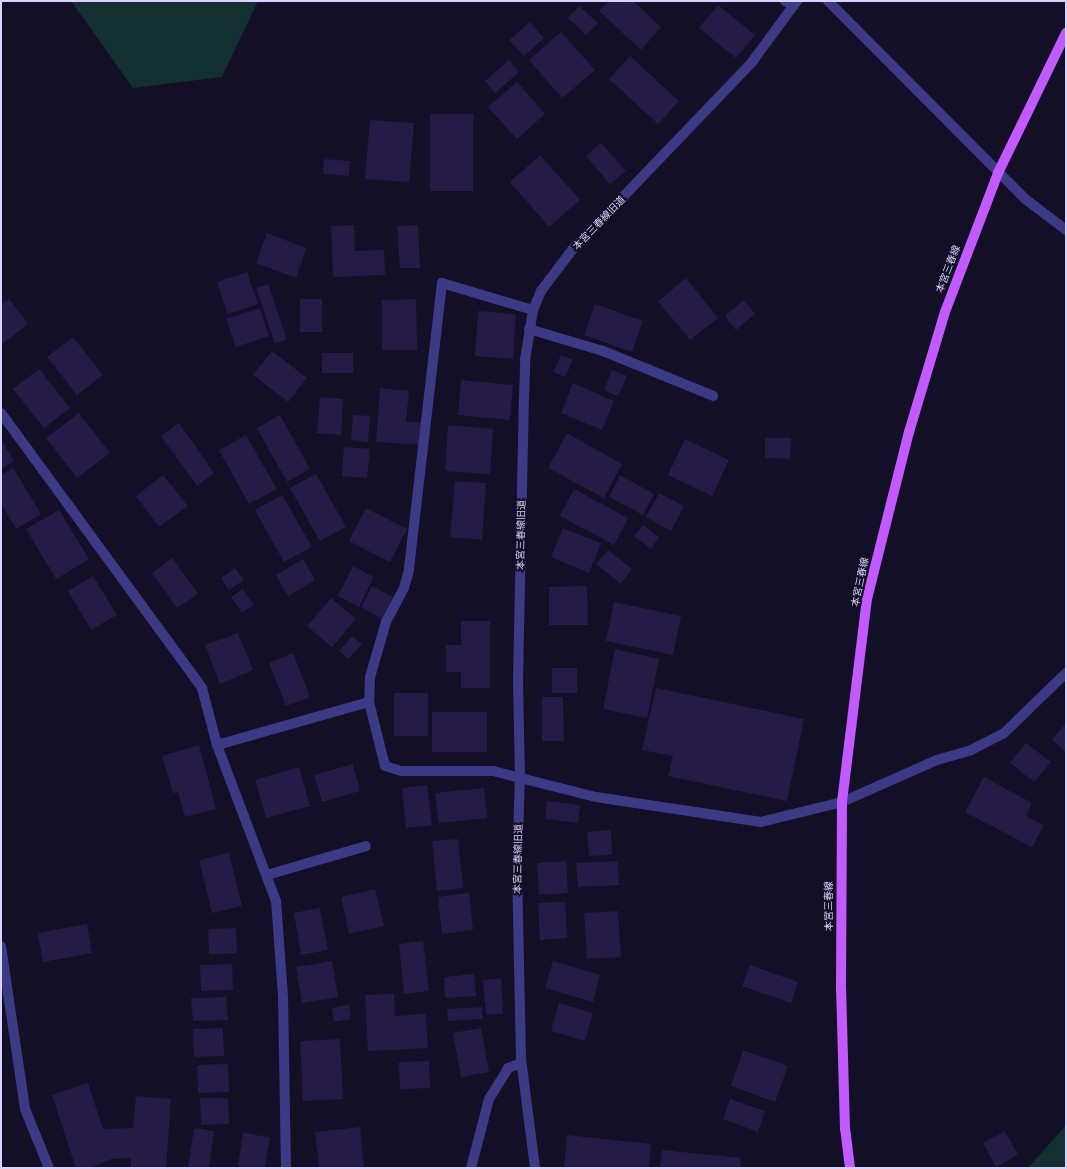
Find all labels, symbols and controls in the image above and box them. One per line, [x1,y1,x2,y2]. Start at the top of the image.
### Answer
street label: 本宮三春線旧道 [570,194,628,252]
street label: 本宮三春線 [933,244,963,294]
street label: 本宮三春線旧道 [514,500,528,570]
street label: 本宮三春線 [849,556,871,608]
street label: 本宮三春線旧道 [511,824,525,894]
street label: 本宮三春線 [823,881,835,931]

